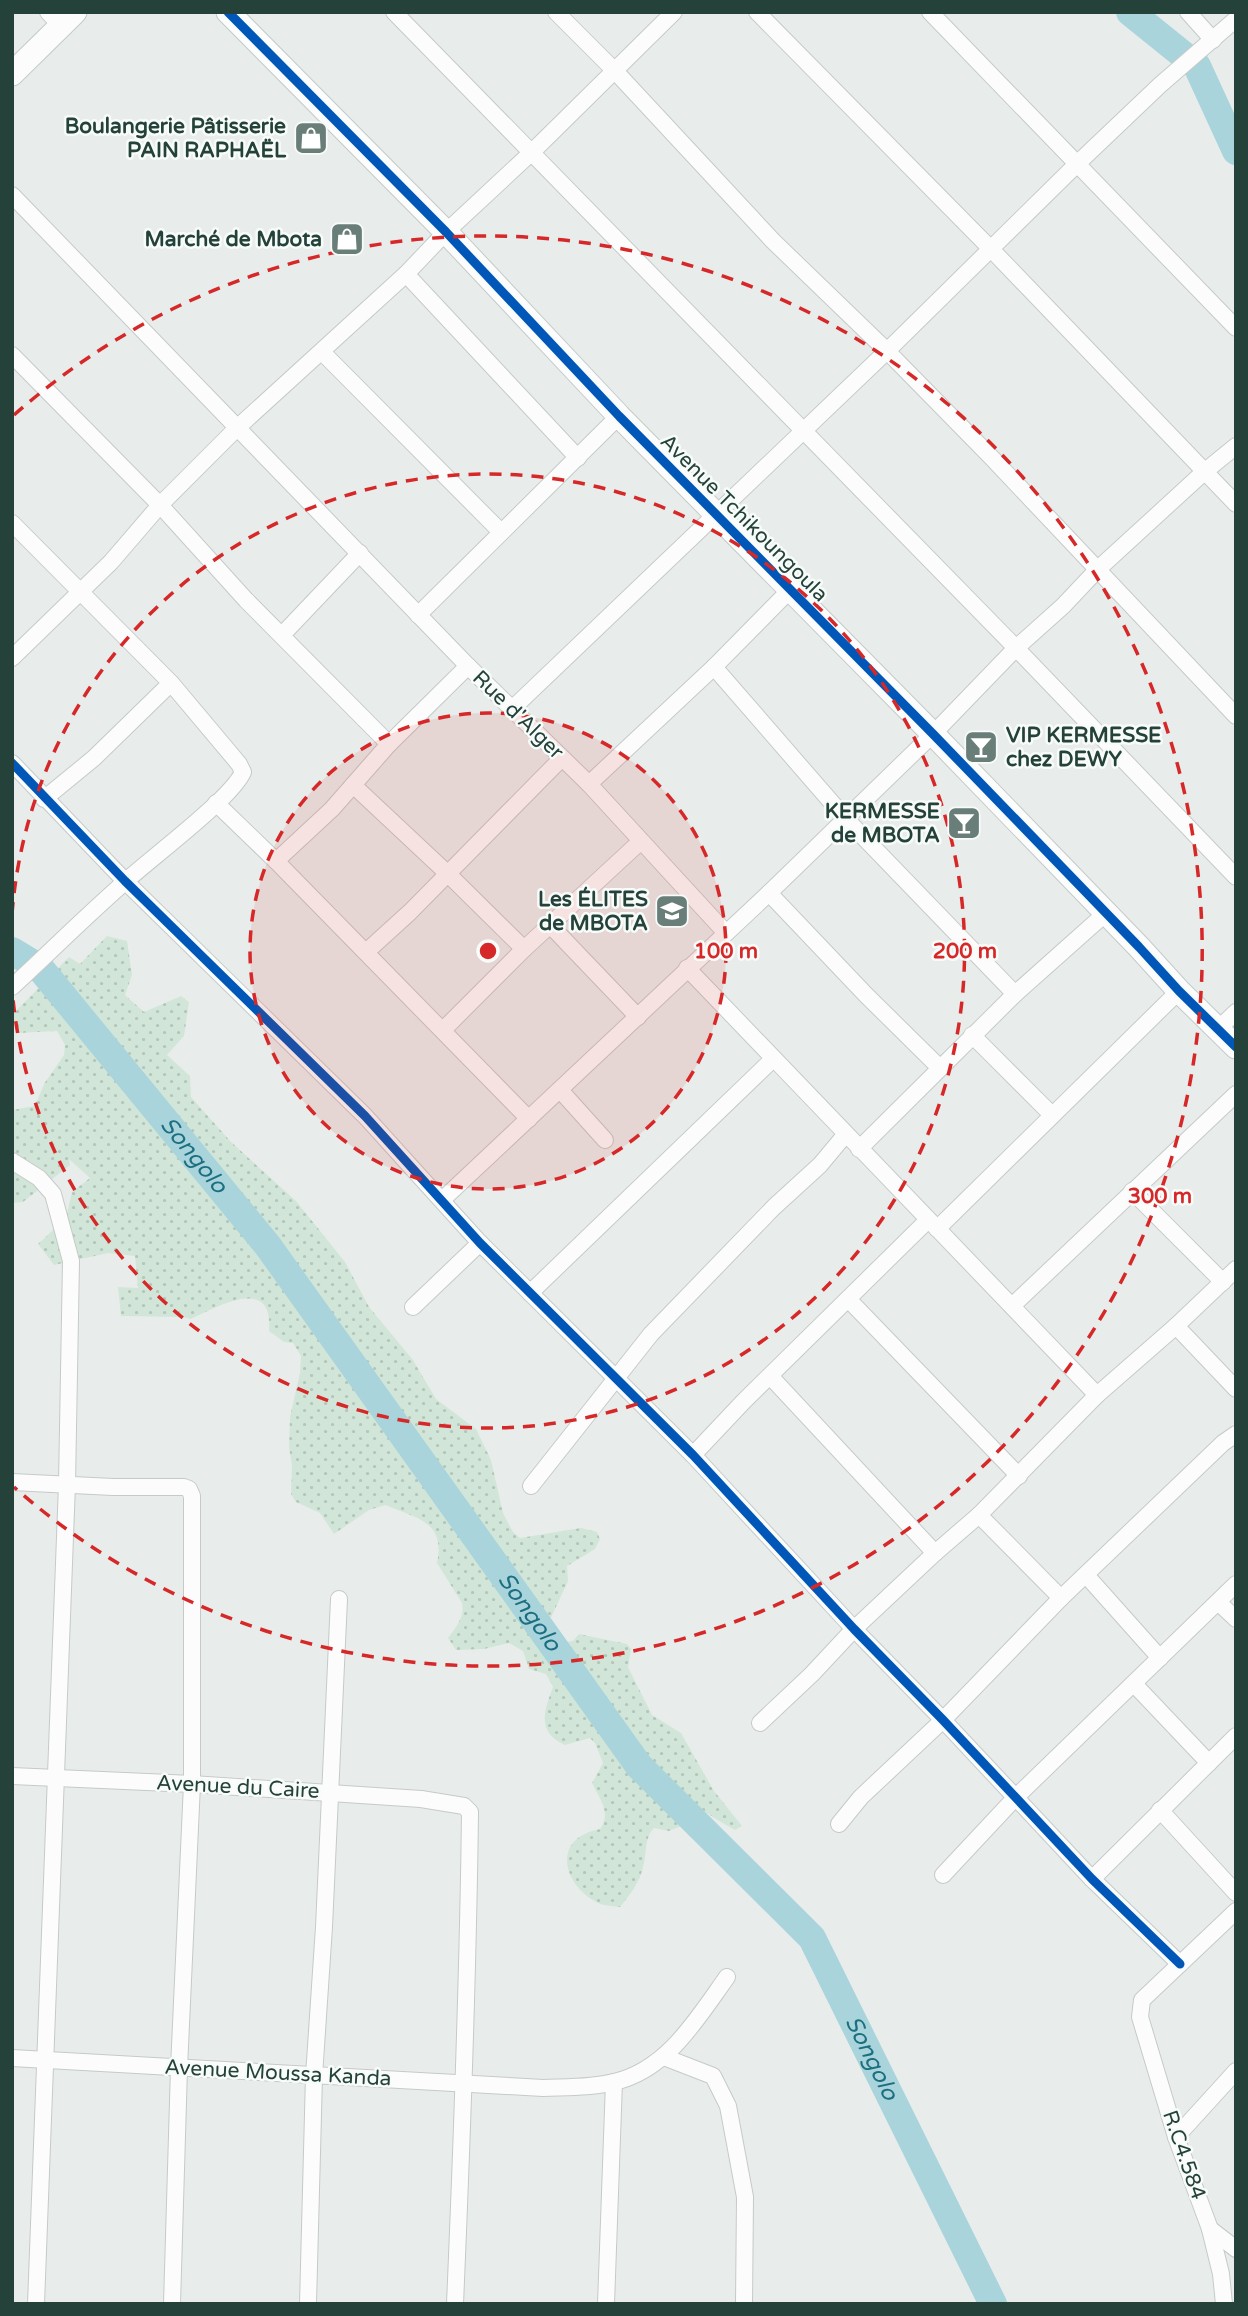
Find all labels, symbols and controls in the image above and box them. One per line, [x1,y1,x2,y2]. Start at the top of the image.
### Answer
place label: Boulangerie Pâtisserie PAIN RAPHAËL [65,114,287,163]
shop icon: Boulangerie Pâtisserie PAIN RAPHAËL [292,119,330,157]
shop icon: Marché de Mbota [328,220,366,258]
place label: Marché de Mbota [144,227,322,252]
street label: Avenue Tchikoungoula [655,429,833,607]
street label: Rue d'Alger [467,665,569,765]
place label: VIP KERMESSE chez DEWY [1006,723,1162,772]
bar icon: VIP KERMESSE chez DEWY [962,728,1000,766]
place label: KERMESSE de MBOTA [825,799,940,848]
bar icon: KERMESSE de MBOTA [945,804,983,842]
place label: Les ÉLITES de MBOTA [538,886,648,936]
school or university icon: Les ÉLITES de MBOTA [653,892,691,930]
centre of rings [476,939,500,963]
text: 100 m [694,939,758,964]
text: 200 m [933,939,997,964]
water label: Songolo [154,1111,234,1200]
text: 300 m [1128,1184,1192,1209]
water label: Songolo [492,1567,567,1658]
street label: Avenue du Caire [156,1770,320,1804]
water label: Songolo [839,2011,904,2106]
street label: Avenue Moussa Kanda [164,2055,392,2091]
street label: R.C4.584 [1157,2107,1211,2203]

